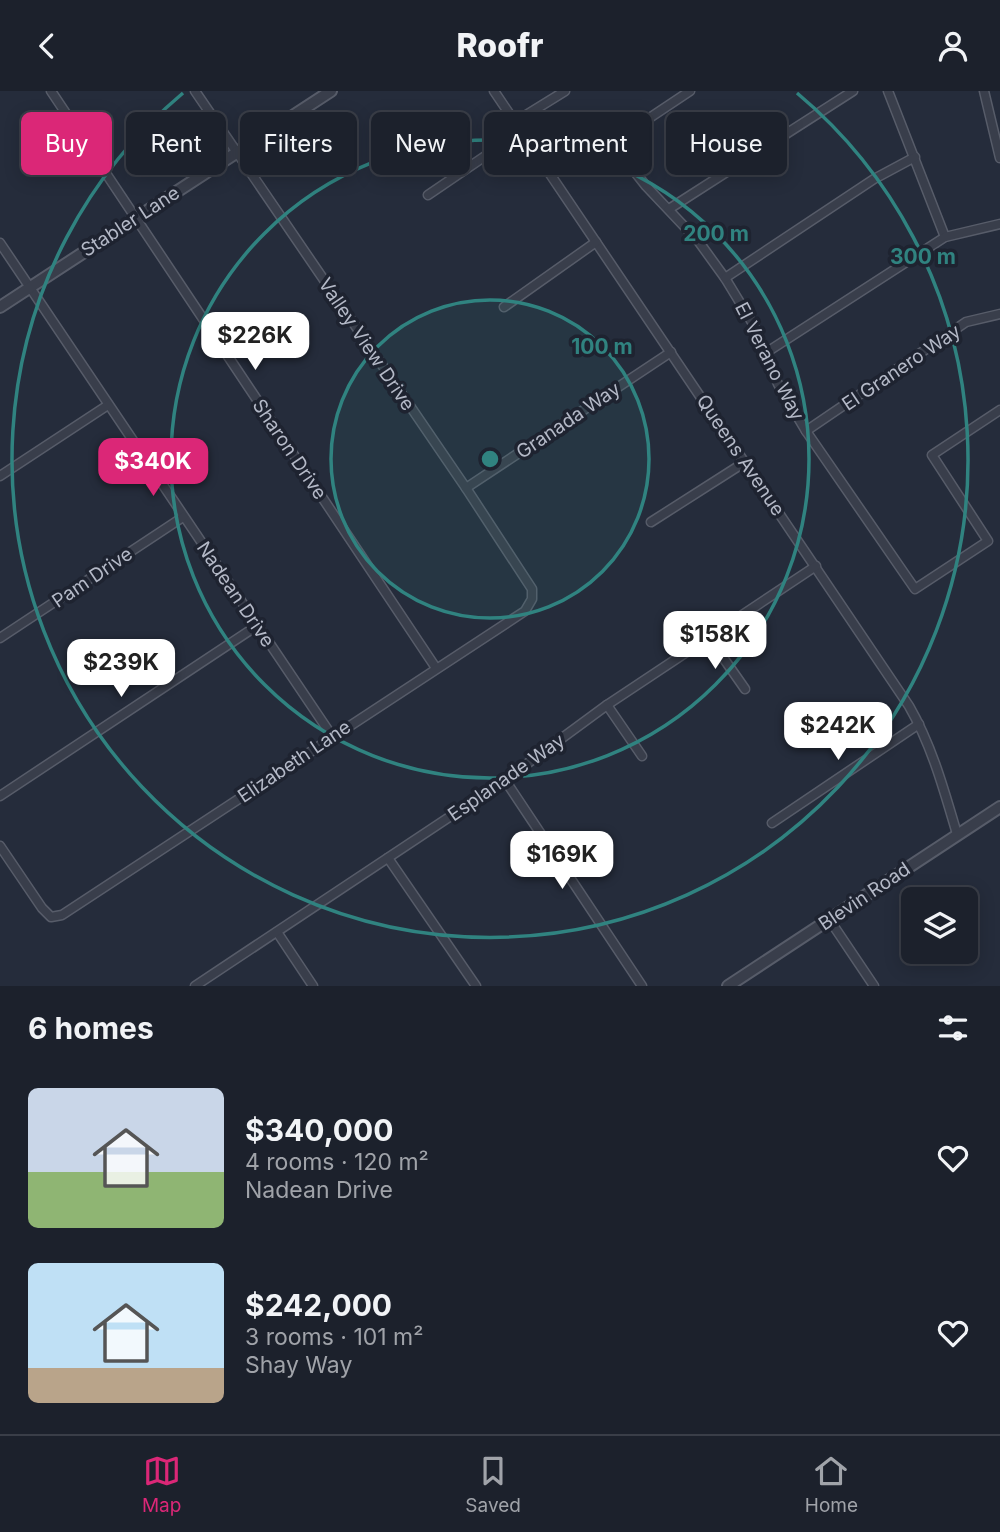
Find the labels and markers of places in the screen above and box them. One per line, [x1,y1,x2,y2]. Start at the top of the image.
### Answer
pin: $226K [206,313,304,372]
pin: $340K [104,439,202,498]
centre of rings [478,447,502,471]
pin: $158K [666,611,764,671]
pin: $239K [72,639,170,699]
pin: $242K [789,703,887,762]
pin: $169K [513,831,611,891]

